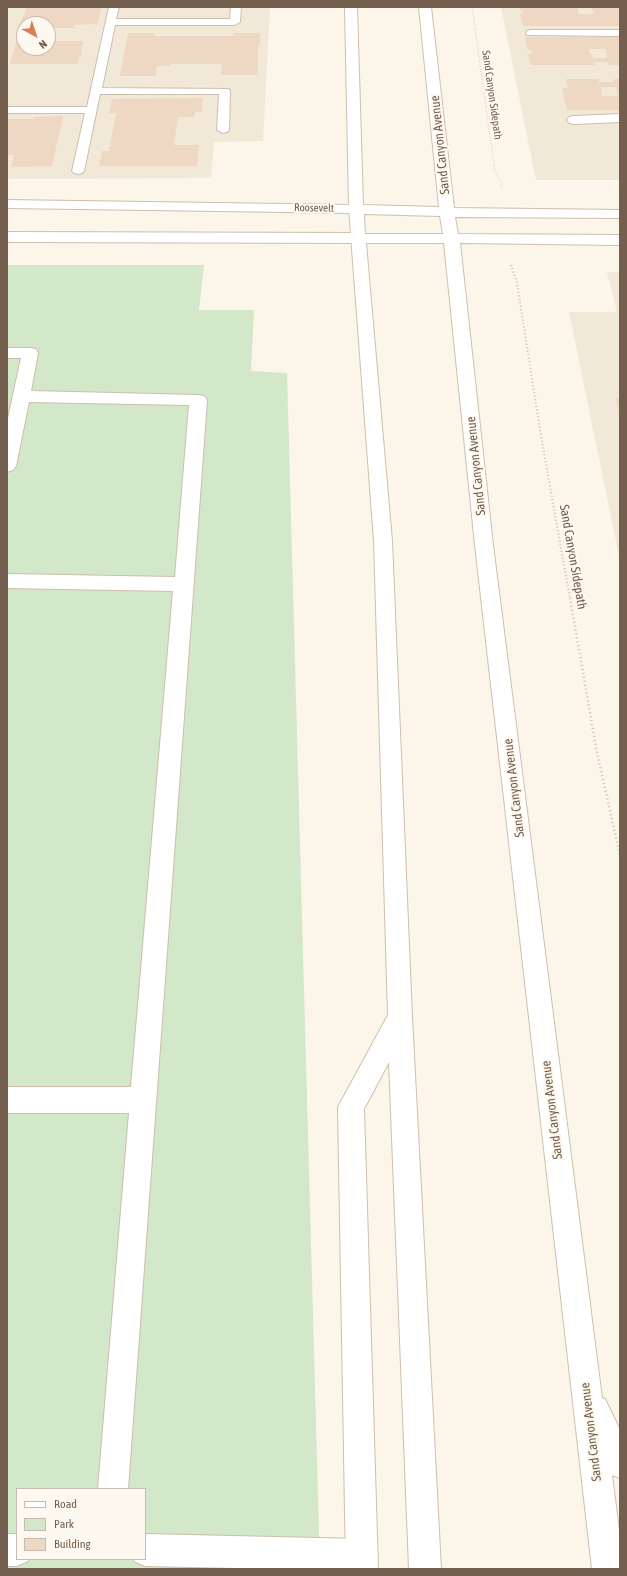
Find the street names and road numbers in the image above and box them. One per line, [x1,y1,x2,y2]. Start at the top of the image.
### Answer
street label: Sand Canyon Sidepath [479,50,505,140]
street label: Sand Canyon Avenue [427,95,453,195]
street label: Roosevelt [294,201,334,215]
street label: Sand Canyon Avenue [463,416,489,516]
street label: Sand Canyon Sidepath [556,503,590,611]
street label: Sand Canyon Avenue [500,738,528,838]
street label: Sand Canyon Avenue [538,1060,566,1160]
street label: Sand Canyon Avenue [577,1382,605,1482]

